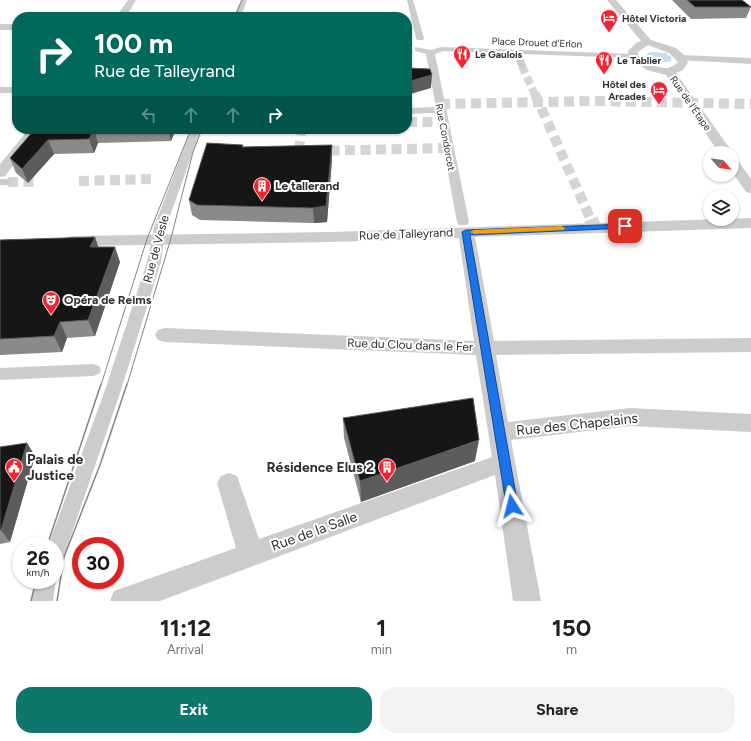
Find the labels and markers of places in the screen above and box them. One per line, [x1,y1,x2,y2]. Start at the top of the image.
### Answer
hotel icon: Hôtel Victoria [599,8,619,33]
place label: Hôtel Victoria [622,12,686,25]
restaurant icon: Le Gaulois [452,44,472,69]
place label: Le Gaulois [475,48,523,61]
restaurant icon: Le Tablier [594,50,614,75]
place label: Le Tablier [617,54,661,67]
place label: Hôtel des Arcades [602,78,646,103]
hotel icon: Hôtel des Arcades [649,80,669,105]
building icon: Le tallerand [252,176,272,201]
place label: Le tallerand [275,179,340,193]
pin [608,209,642,243]
theatre icon: Opéra de Reims [41,290,61,315]
place label: Opéra de Reims [64,293,152,307]
place label: Palais de Justice [27,451,84,484]
public building icon: Palais de Justice [4,457,24,482]
building icon: Résidence Elus 2 [377,457,397,482]
place label: Résidence Elus 2 [267,459,374,476]

